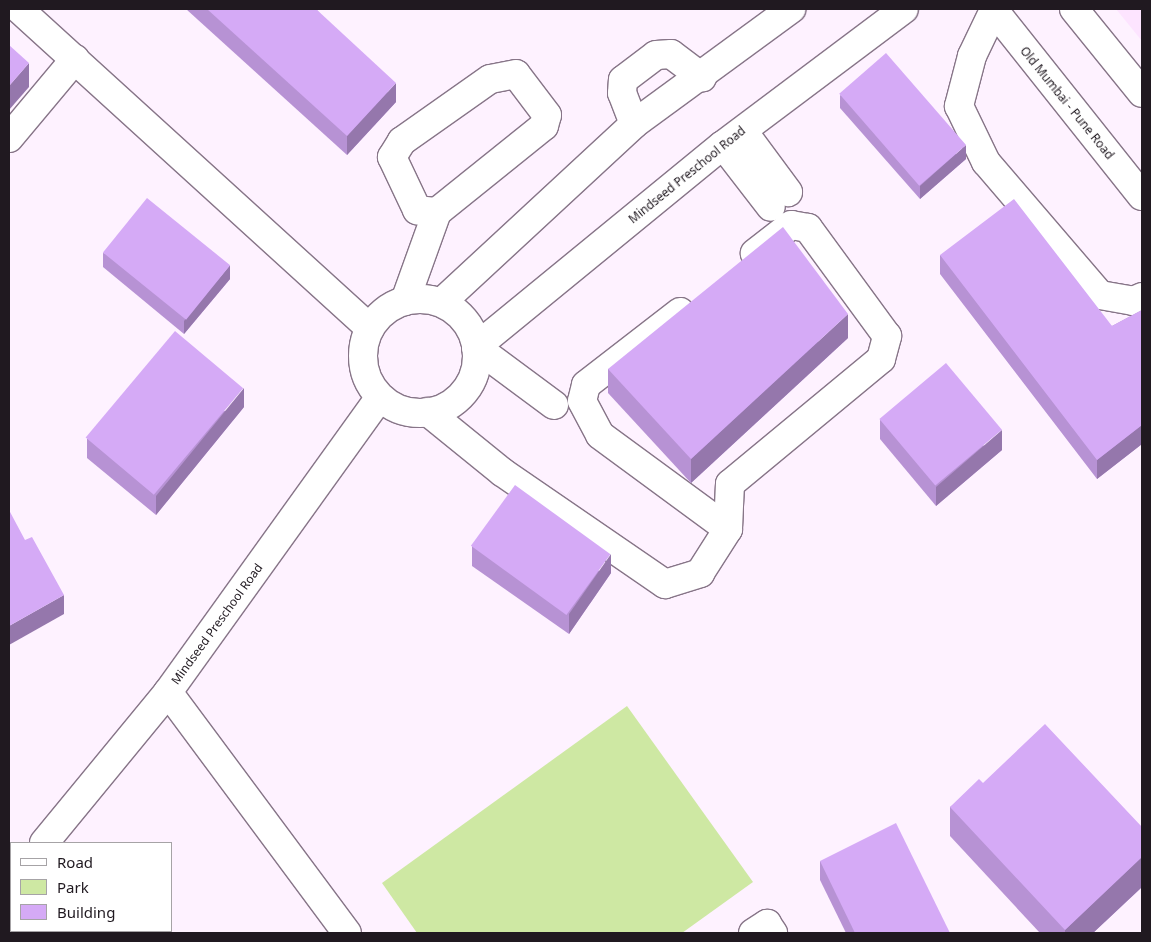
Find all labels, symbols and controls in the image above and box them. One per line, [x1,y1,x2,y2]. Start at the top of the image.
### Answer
street label: Old Mumbai - Pune Road [1017,44,1117,162]
street label: Mindseed Preschool Road [626,124,748,226]
street label: Mindseed Preschool Road [168,561,266,687]
legend [10,842,172,932]
text: Road [57,852,93,872]
text: Park [57,877,89,897]
text: Building [57,902,115,922]

